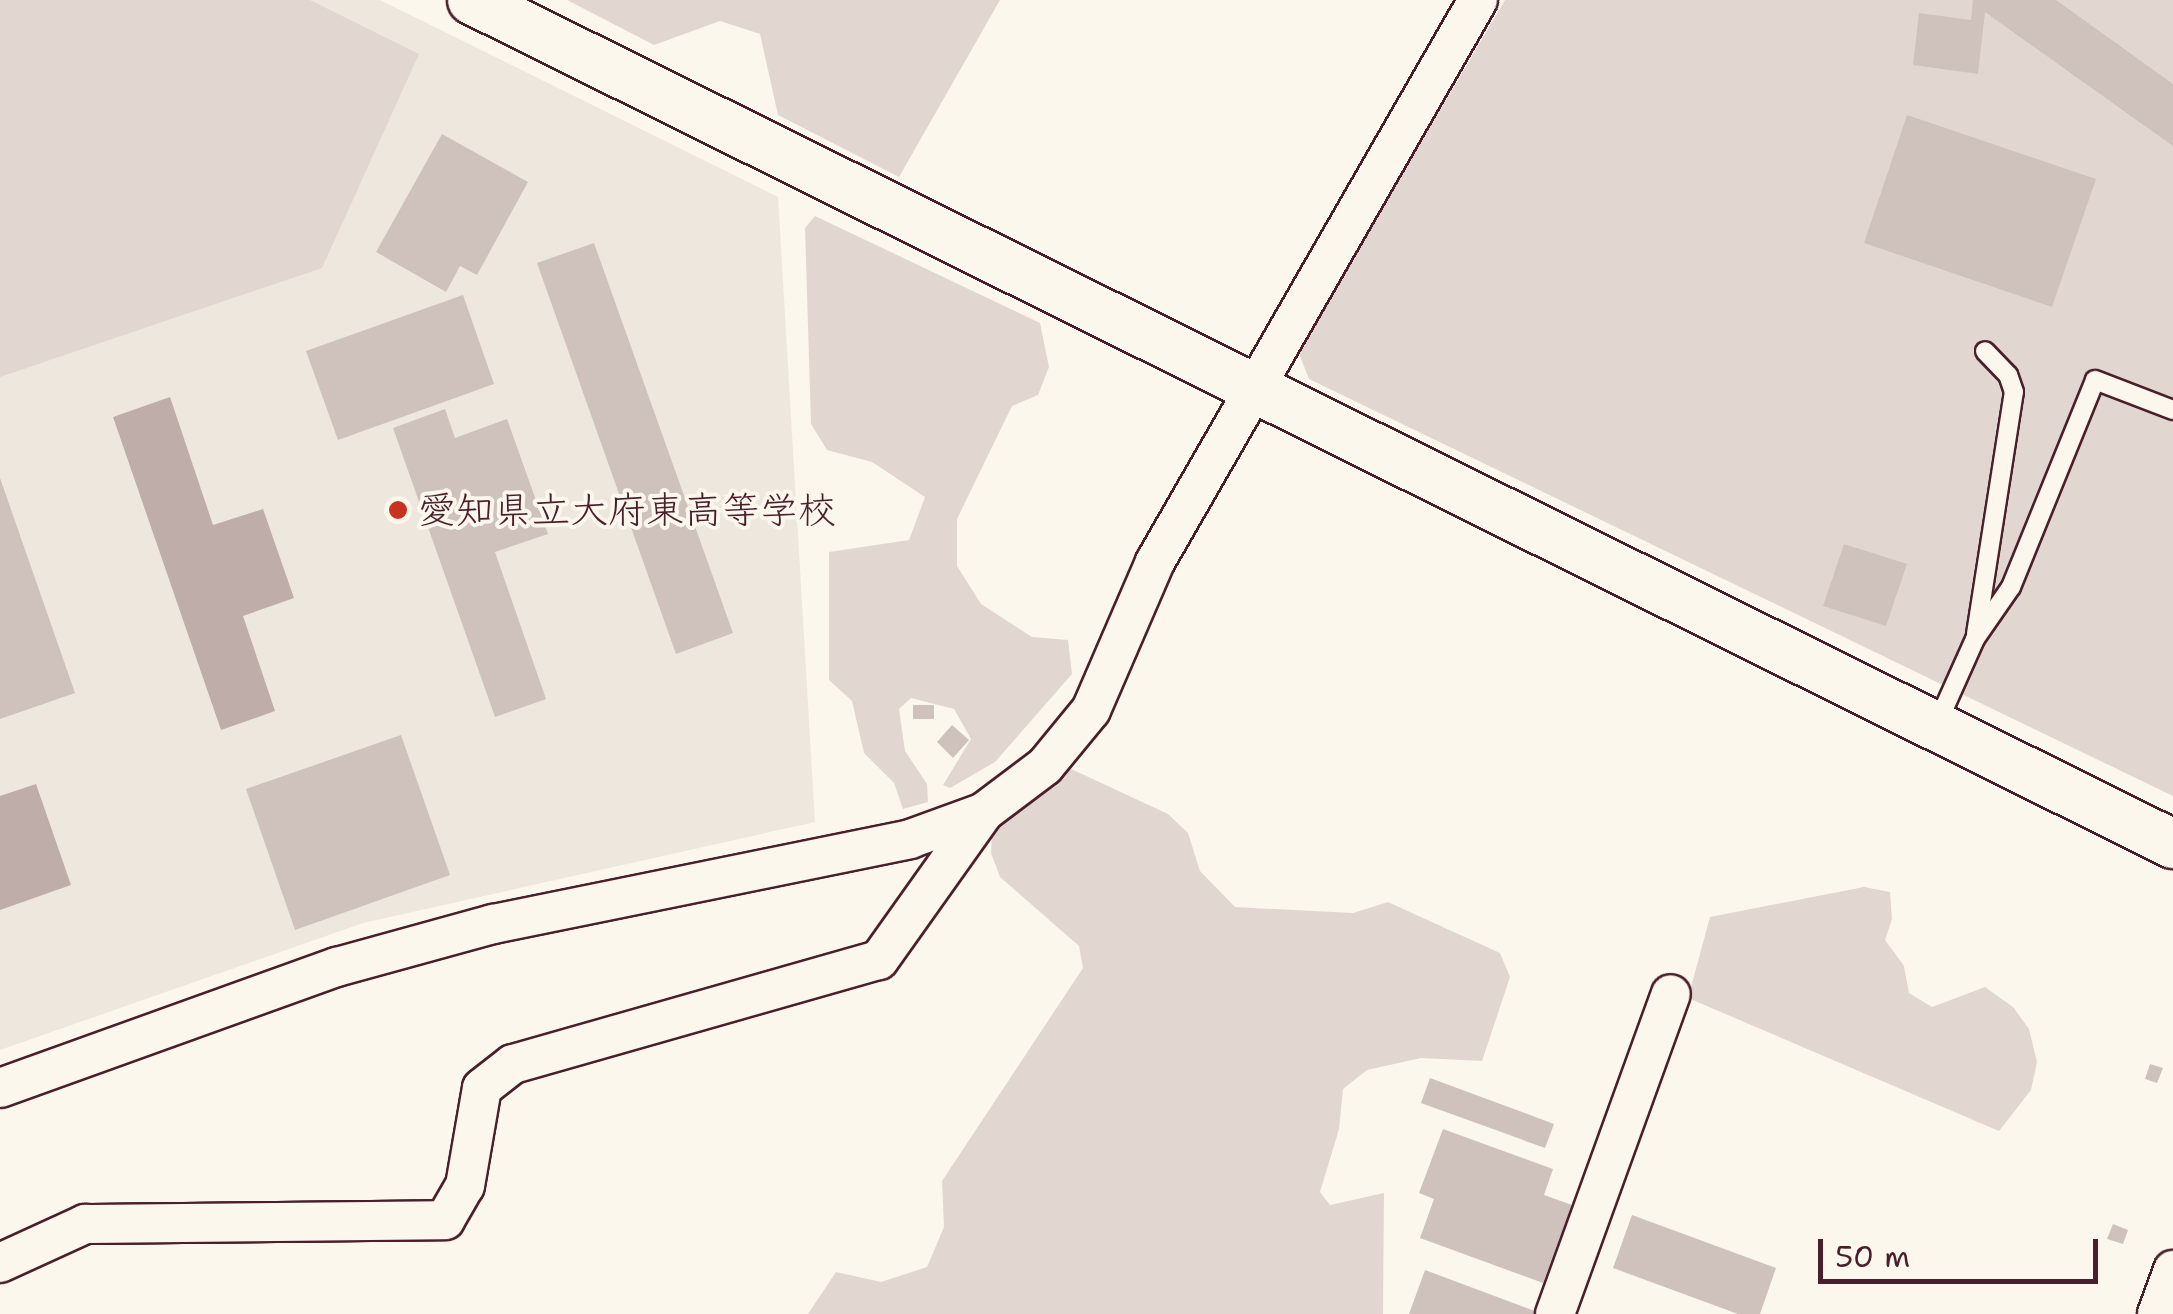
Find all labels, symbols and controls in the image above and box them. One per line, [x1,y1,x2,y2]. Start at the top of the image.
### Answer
place label: 愛知県立大府東高等学校 [418,487,836,533]
marker: 愛知県立大府東高等学校 [387,499,409,521]
scale bar [1823,1219,2103,1281]
text: 50 m [1835,1236,1910,1277]

